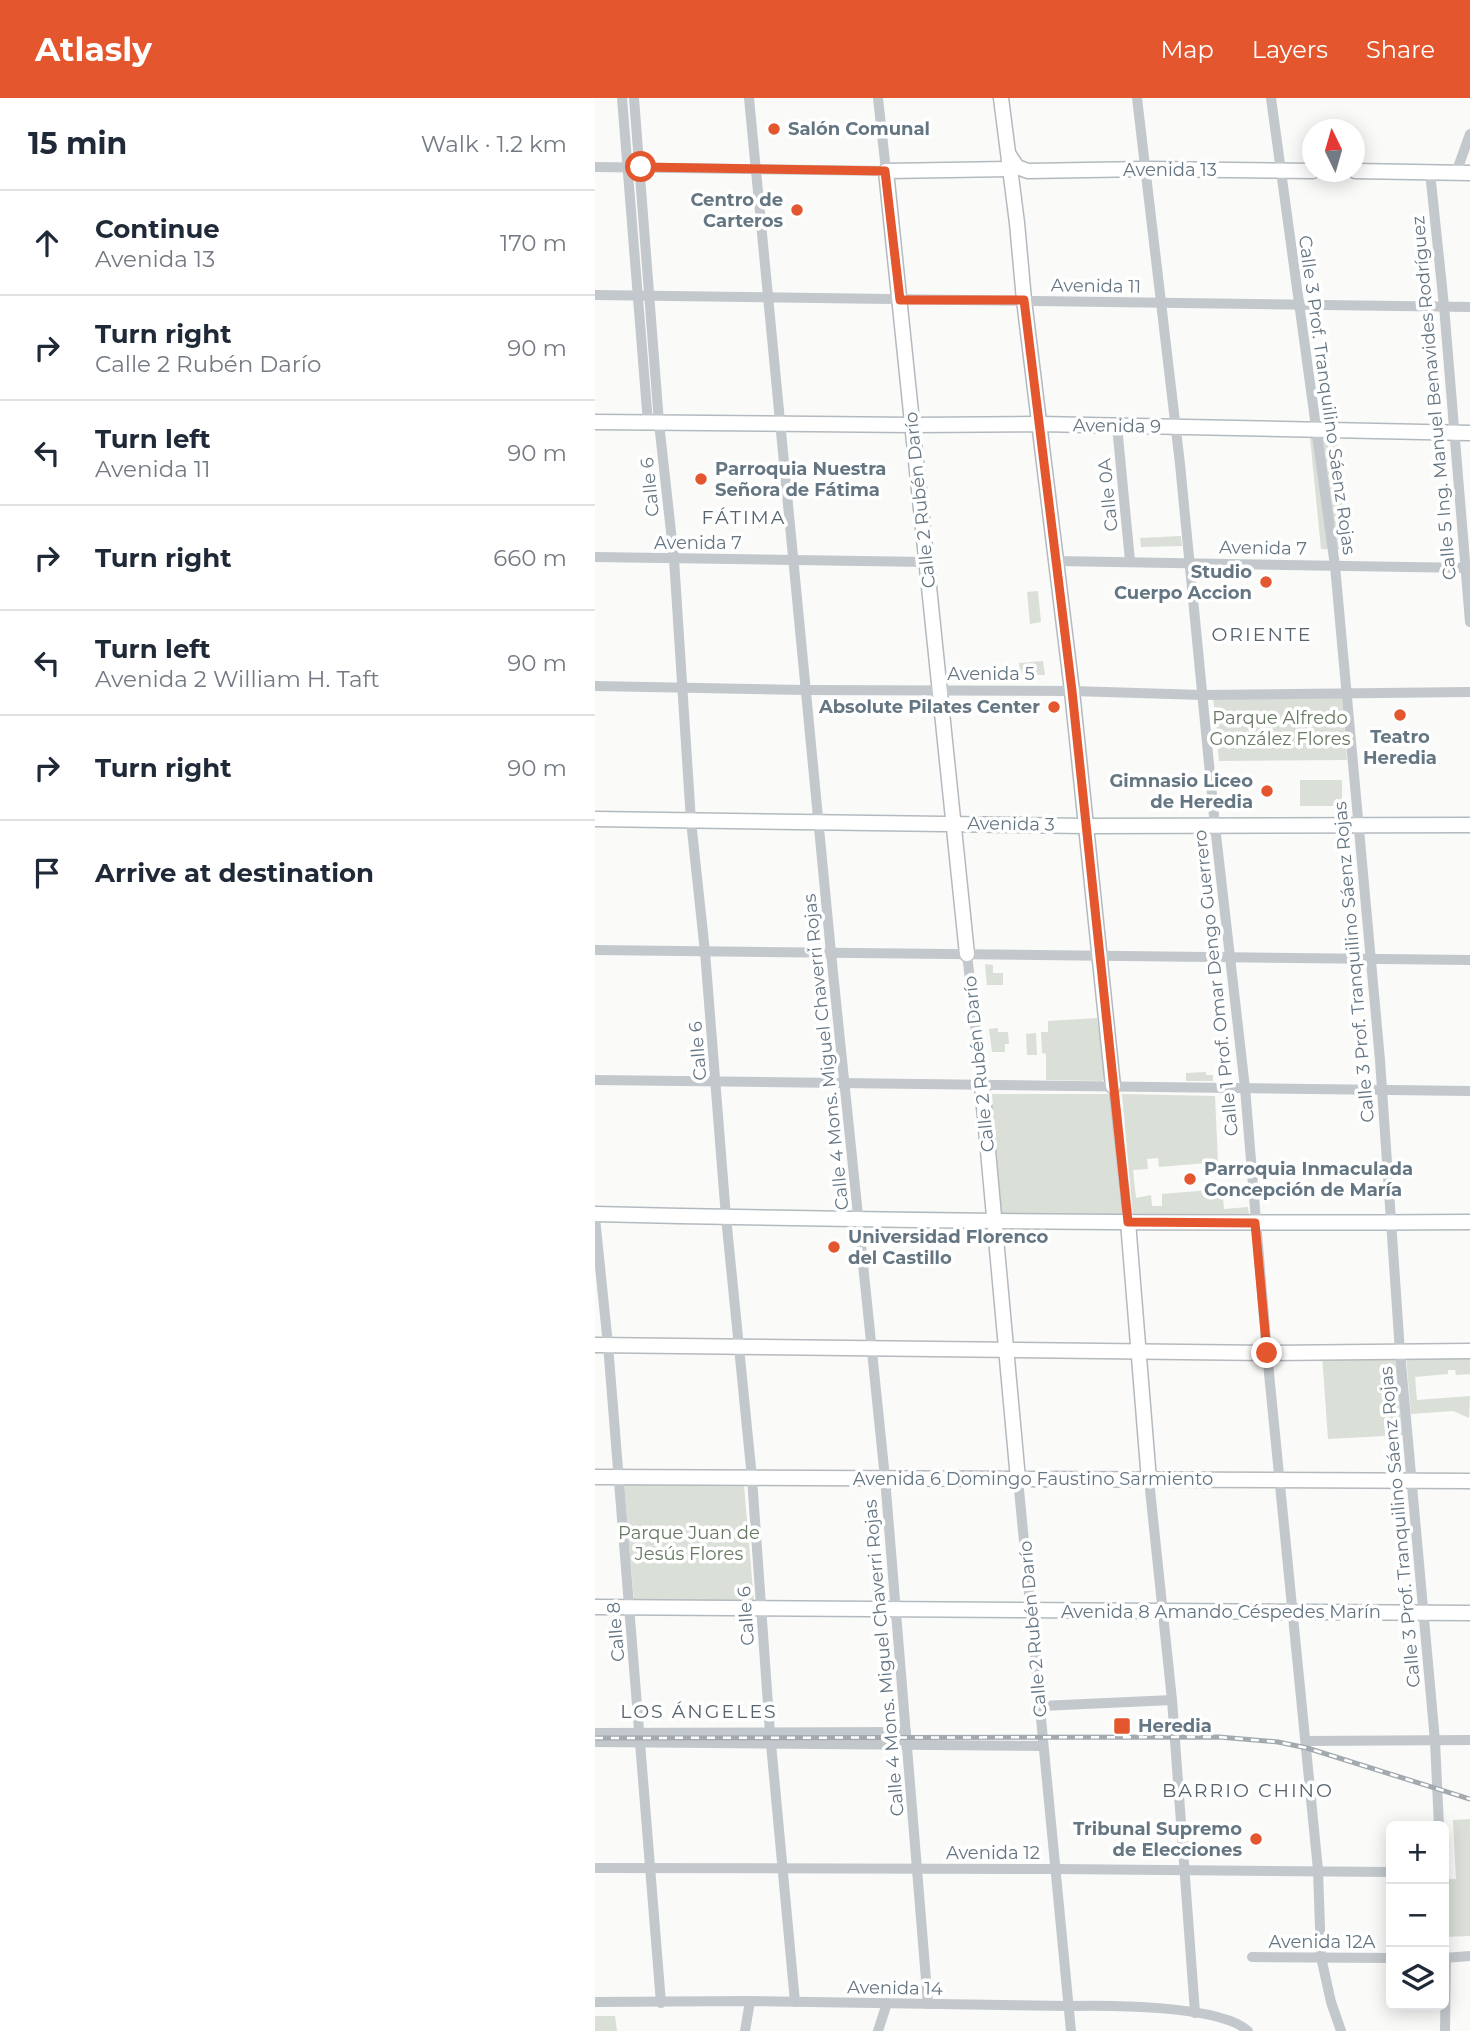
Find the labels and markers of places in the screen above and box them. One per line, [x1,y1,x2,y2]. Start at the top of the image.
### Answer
place label: Salón Comunal [788,118,930,140]
marker: Salón Comunal [766,121,782,137]
place label: Centro de Carteros [690,189,783,232]
marker: Centro de Carteros [789,202,805,218]
place label: Parroquia Nuestra Señora de Fátima [715,458,886,501]
marker: Parroquia Nuestra Señora de Fátima [693,471,709,487]
place label: Studio Cuerpo Accion [1114,561,1252,604]
marker: Studio Cuerpo Accion [1258,574,1274,590]
place label: Absolute Pilates Center [818,696,1040,718]
marker: Absolute Pilates Center [1046,699,1062,715]
marker: Teatro Heredia [1392,707,1408,723]
place label: Teatro Heredia [1363,726,1437,769]
place label: Gimnasio Liceo de Heredia [1109,770,1253,813]
marker: Gimnasio Liceo de Heredia [1259,783,1275,799]
place label: Parroquia Inmaculada Concepción de María [1204,1158,1413,1201]
marker: Parroquia Inmaculada Concepción de María [1182,1171,1198,1187]
place label: Universidad Florenco del Castillo [848,1226,1049,1269]
marker: Universidad Florenco del Castillo [826,1239,842,1255]
place label: Heredia [1138,1715,1212,1737]
marker: Heredia [1112,1716,1132,1736]
place label: Tribunal Supremo de Elecciones [1073,1818,1242,1861]
marker: Tribunal Supremo de Elecciones [1248,1831,1264,1847]

